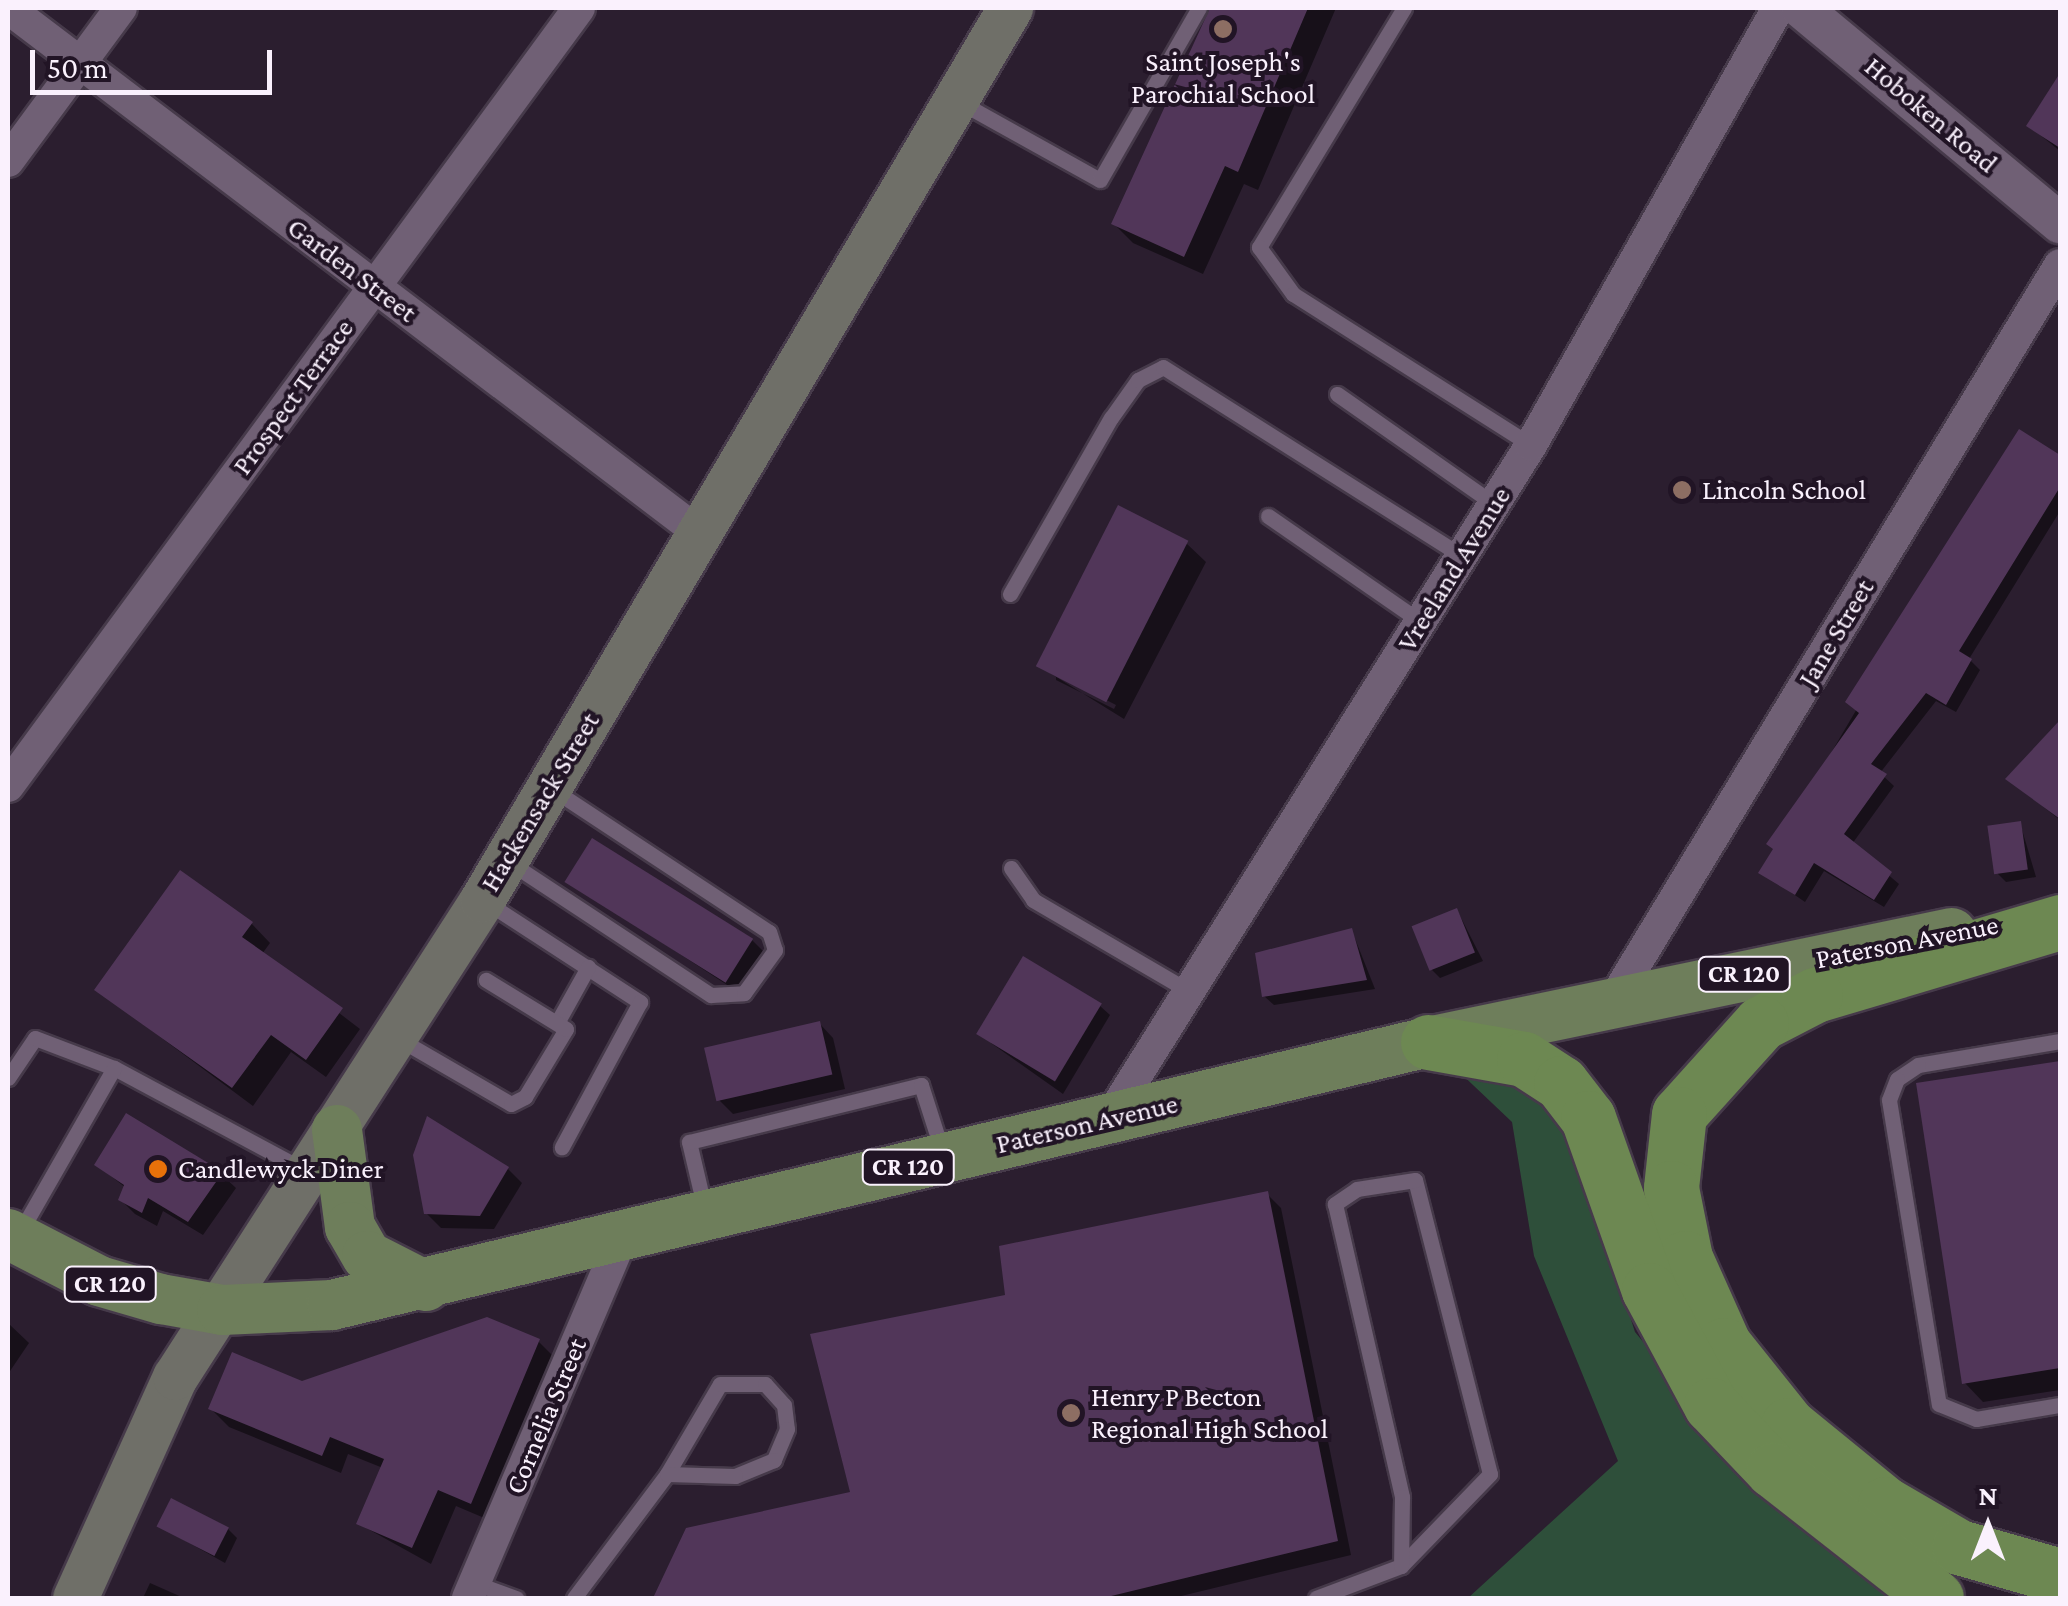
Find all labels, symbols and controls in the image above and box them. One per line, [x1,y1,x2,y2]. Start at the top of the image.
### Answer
marker: Saint Joseph's Parochial School [1212,18,1234,40]
scale bar [35,30,278,92]
place label: Saint Joseph's Parochial School [1131,45,1315,111]
street label: Hoboken Road [1858,50,2004,180]
text: 50 m [47,51,108,84]
street label: Garden Street [281,211,423,329]
street label: Prospect Terrace [225,313,361,481]
place label: Lincoln School [1702,473,1866,507]
marker: Lincoln School [1671,479,1693,501]
street label: Vreeland Avenue [1390,481,1518,657]
street label: Jane Street [1791,573,1881,693]
street label: Hackensack Street [473,706,607,898]
street label: Paterson Avenue [1813,908,2001,976]
road number: CR 120 [1696,954,1792,994]
street label: Paterson Avenue [993,1087,1181,1161]
road number: CR 120 [860,1147,956,1187]
place label: Candlewyck Diner [178,1152,384,1186]
marker: Candlewyck Diner [147,1158,169,1180]
road number: CR 120 [62,1264,158,1304]
street label: Cornelia Street [498,1333,594,1499]
place label: Henry P Becton Regional High School [1091,1380,1328,1446]
marker: Henry P Becton Regional High School [1060,1402,1082,1424]
north arrow [1938,1476,2038,1576]
text: N [1978,1480,1998,1511]

